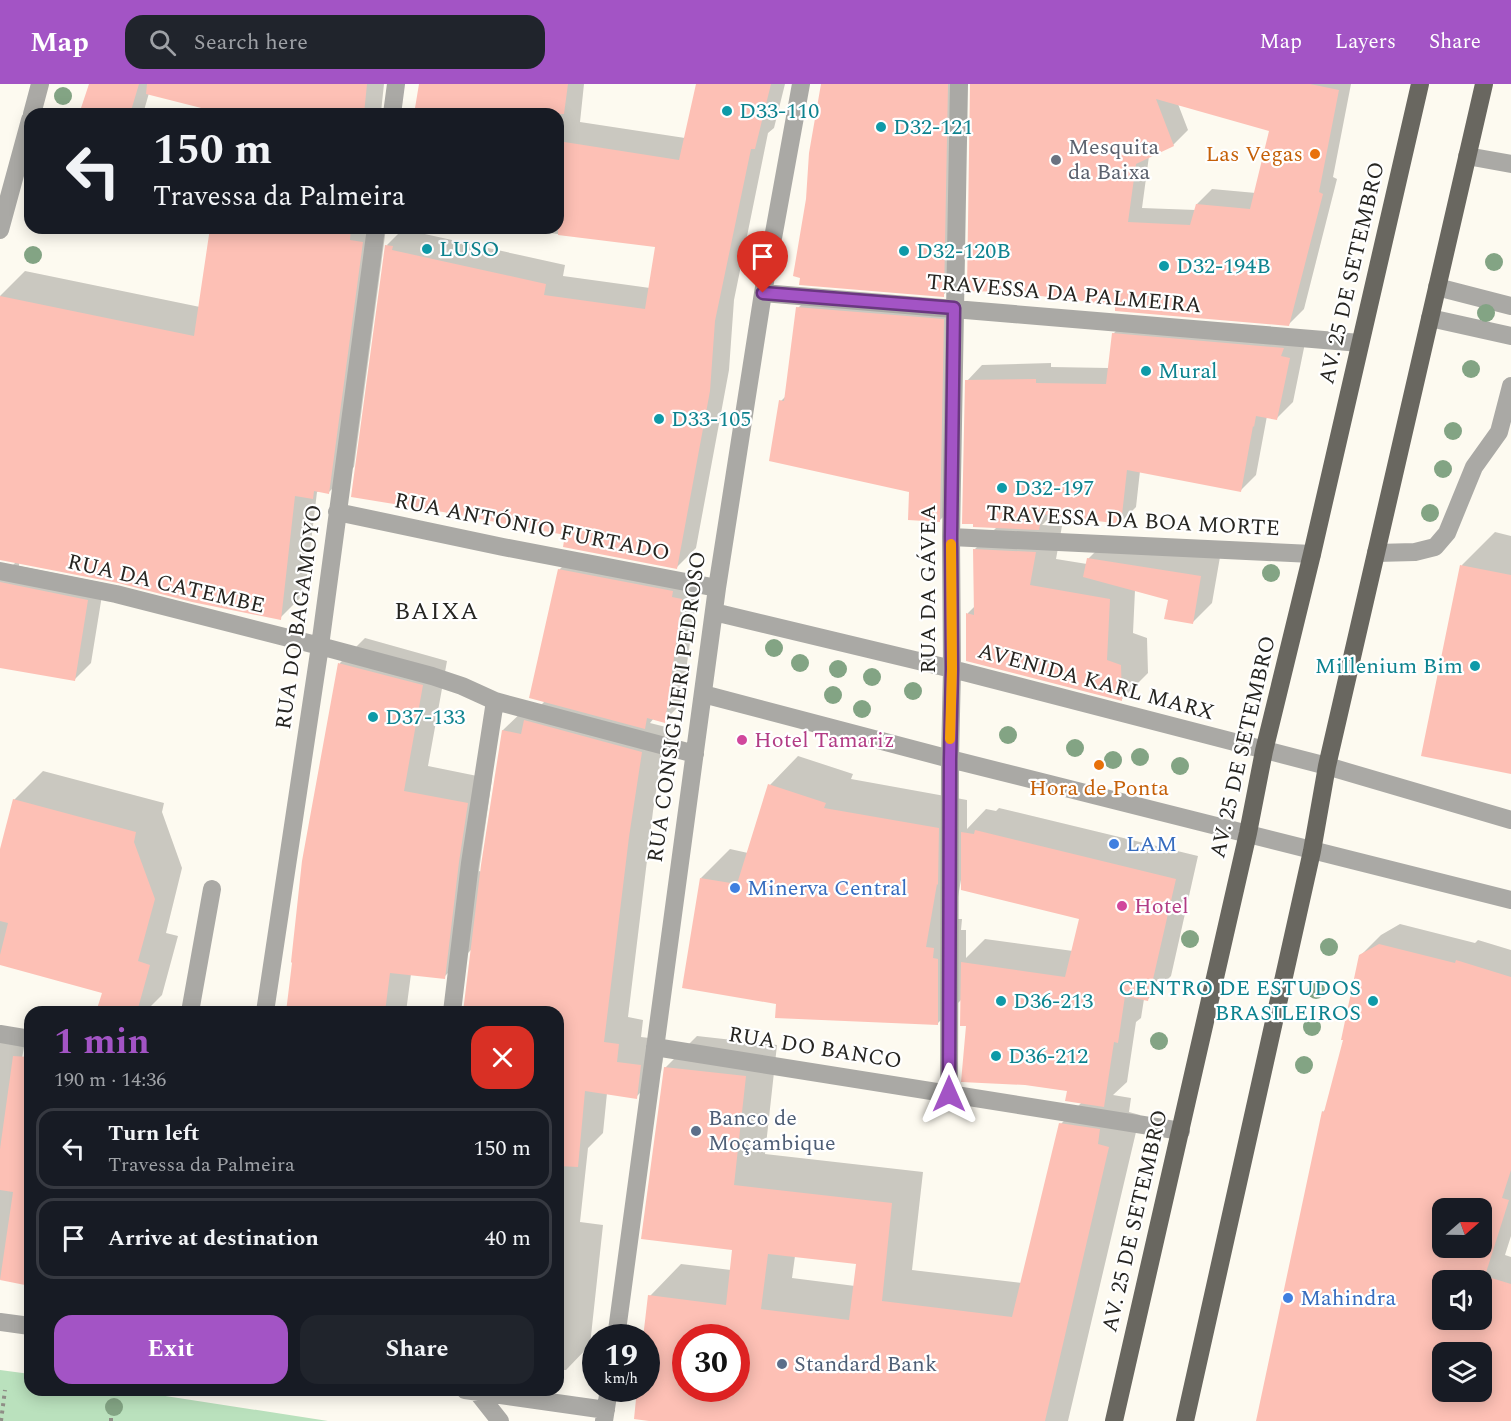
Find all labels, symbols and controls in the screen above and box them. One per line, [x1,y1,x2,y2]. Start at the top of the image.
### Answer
search box [125,15,545,69]
text: Map [30,21,89,64]
icon: search [146,26,179,59]
text: Search here [194,26,308,59]
text: Map [1260,26,1302,58]
text: Layers [1335,26,1396,58]
text: Share [1429,26,1481,58]
place label: D33-110 [739,95,819,128]
marker: D33-110 [720,104,734,118]
place label: D32-121 [893,111,973,144]
text: 150 m [153,119,272,182]
marker: D32-121 [874,120,888,134]
place label: Mesquita da Baixa [1068,131,1160,189]
icon: left [54,132,132,210]
place label: Las Vegas [1205,138,1303,171]
marker: Las Vegas [1308,147,1322,161]
marker: Mesquita da Baixa [1049,153,1063,167]
street label: AV. 25 DE SETEMBRO [1310,159,1394,387]
text: Travessa da Palmeira [153,176,405,218]
pin [737,231,788,293]
place label: LUSO [439,233,499,266]
place label: D32-120B [916,235,1011,268]
icon: arrive [746,240,779,273]
marker: LUSO [420,242,434,256]
marker: D32-120B [897,244,911,258]
place label: D32-194B [1176,250,1271,283]
marker: D32-194B [1157,259,1171,273]
street label: TRAVESSA DA PALMEIRA [925,266,1203,322]
place label: Mural [1158,355,1218,388]
marker: Mural [1139,364,1153,378]
place label: D33-105 [671,403,751,436]
marker: D33-105 [652,412,666,426]
place label: D32-197 [1014,472,1094,505]
marker: D32-197 [995,481,1009,495]
street label: RUA ANTÓNIO FURTADO [391,484,673,570]
street label: TRAVESSA DA BOA MORTE [985,497,1281,545]
street label: RUA DO BAGAMOYO [267,502,331,732]
street label: RUA DA GÁVEA [912,504,945,674]
street label: RUA DA CATEMBE [64,545,268,623]
street label: RUA CONSIGLIERI PEDROSO [639,549,715,865]
district label: BAIXA [394,594,480,630]
street label: AV. 25 DE SETEMBRO [1201,633,1285,861]
street label: AVENIDA KARL MARX [974,635,1218,729]
place label: Millenium Bim [1315,650,1463,683]
marker: Millenium Bim [1468,659,1482,673]
place label: D37-133 [385,701,465,734]
marker: D37-133 [366,710,380,724]
place label: Hotel Tamariz [754,724,895,757]
marker: Hotel Tamariz [735,733,749,747]
marker: Hora de Ponta [1092,758,1106,772]
place label: Hora de Ponta [1029,772,1169,805]
place label: LAM [1126,828,1177,861]
marker: LAM [1107,837,1121,851]
place label: Minerva Central [747,872,908,905]
marker: Minerva Central [728,881,742,895]
place label: Hotel [1134,890,1189,923]
marker: Hotel [1115,899,1129,913]
place label: CENTRO DE ESTUDOS BRASILEIROS [1118,972,1361,1030]
place label: D36-213 [1013,985,1093,1018]
marker: D36-213 [994,994,1008,1008]
marker: CENTRO DE ESTUDOS BRASILEIROS [1366,994,1380,1008]
text: 1 min [54,1015,150,1070]
street label: RUA DO BANCO [726,1018,904,1078]
button: close [471,1026,534,1089]
place label: D36-212 [1008,1040,1088,1073]
marker: D36-212 [989,1049,1003,1063]
position arrow [917,1062,981,1126]
text: 190 m · 14:36 [54,1065,166,1095]
place label: Banco de Moçambique [708,1102,836,1160]
street label: AV. 25 DE SETEMBRO [1093,1107,1177,1335]
text: Turn left [108,1117,200,1150]
marker: Banco de Moçambique [689,1124,703,1138]
icon: left [57,1132,90,1165]
text: 150 m [474,1132,531,1165]
text: Travessa da Palmeira [108,1150,295,1180]
north arrow [1432,1198,1492,1258]
map controls [1432,1198,1492,1402]
icon: arrive [57,1222,90,1255]
text: Arrive at destination [108,1222,319,1255]
text: 40 m [485,1222,531,1255]
button: sound [1432,1270,1492,1330]
place label: Mahindra [1300,1282,1396,1315]
marker: Mahindra [1281,1291,1295,1305]
button: Exit [54,1315,288,1384]
button: Share [300,1315,534,1384]
speed limit sign: 30 [672,1324,750,1402]
text: 19 [604,1333,638,1379]
button: layers [1432,1342,1492,1402]
place label: Standard Bank [794,1348,937,1381]
marker: Standard Bank [775,1357,789,1371]
text: km/h [604,1367,638,1390]

